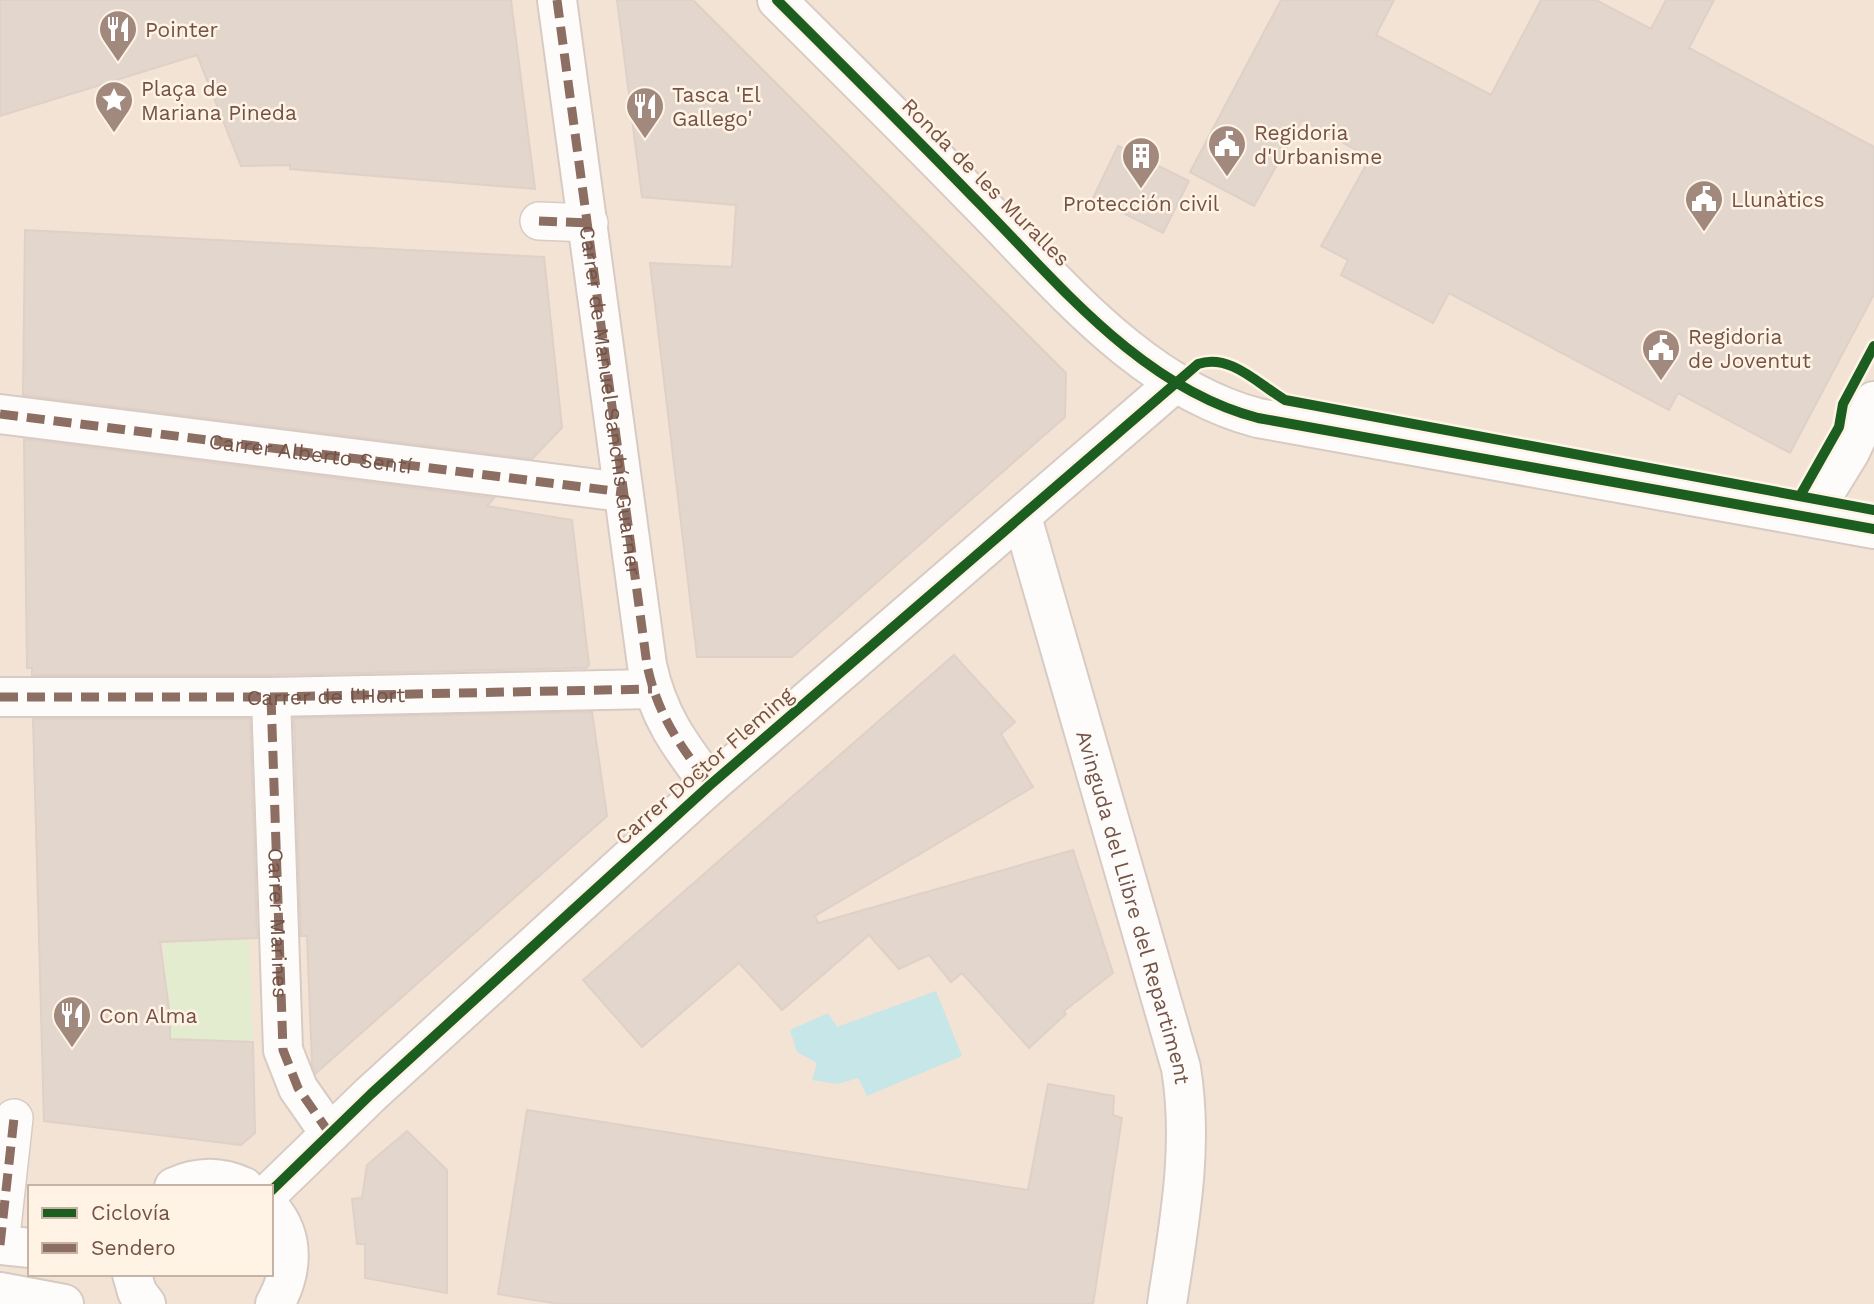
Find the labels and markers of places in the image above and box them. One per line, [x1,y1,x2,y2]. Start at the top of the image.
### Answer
restaurant icon: Pointer [97,8,139,63]
place label: Pointer [145,17,219,42]
place label: Plaça de Mariana Pineda [141,76,297,125]
place icon: Plaça de Mariana Pineda [93,79,135,134]
place label: Tasca 'El Gallego' [672,82,761,131]
restaurant icon: Tasca 'El Gallego' [624,85,666,140]
place label: Regidoria d'Urbanisme [1254,120,1382,169]
public building icon: Regidoria d'Urbanisme [1206,123,1248,178]
building icon: Protección civil [1120,135,1162,190]
public building icon: Llunàtics [1683,178,1725,233]
place label: Llunàtics [1731,187,1825,212]
place label: Protección civil [1063,191,1220,216]
place label: Regidoria de Joventut [1688,324,1811,373]
public building icon: Regidoria de Joventut [1640,327,1682,382]
restaurant icon: Con Alma [51,994,93,1049]
place label: Con Alma [99,1003,198,1028]

